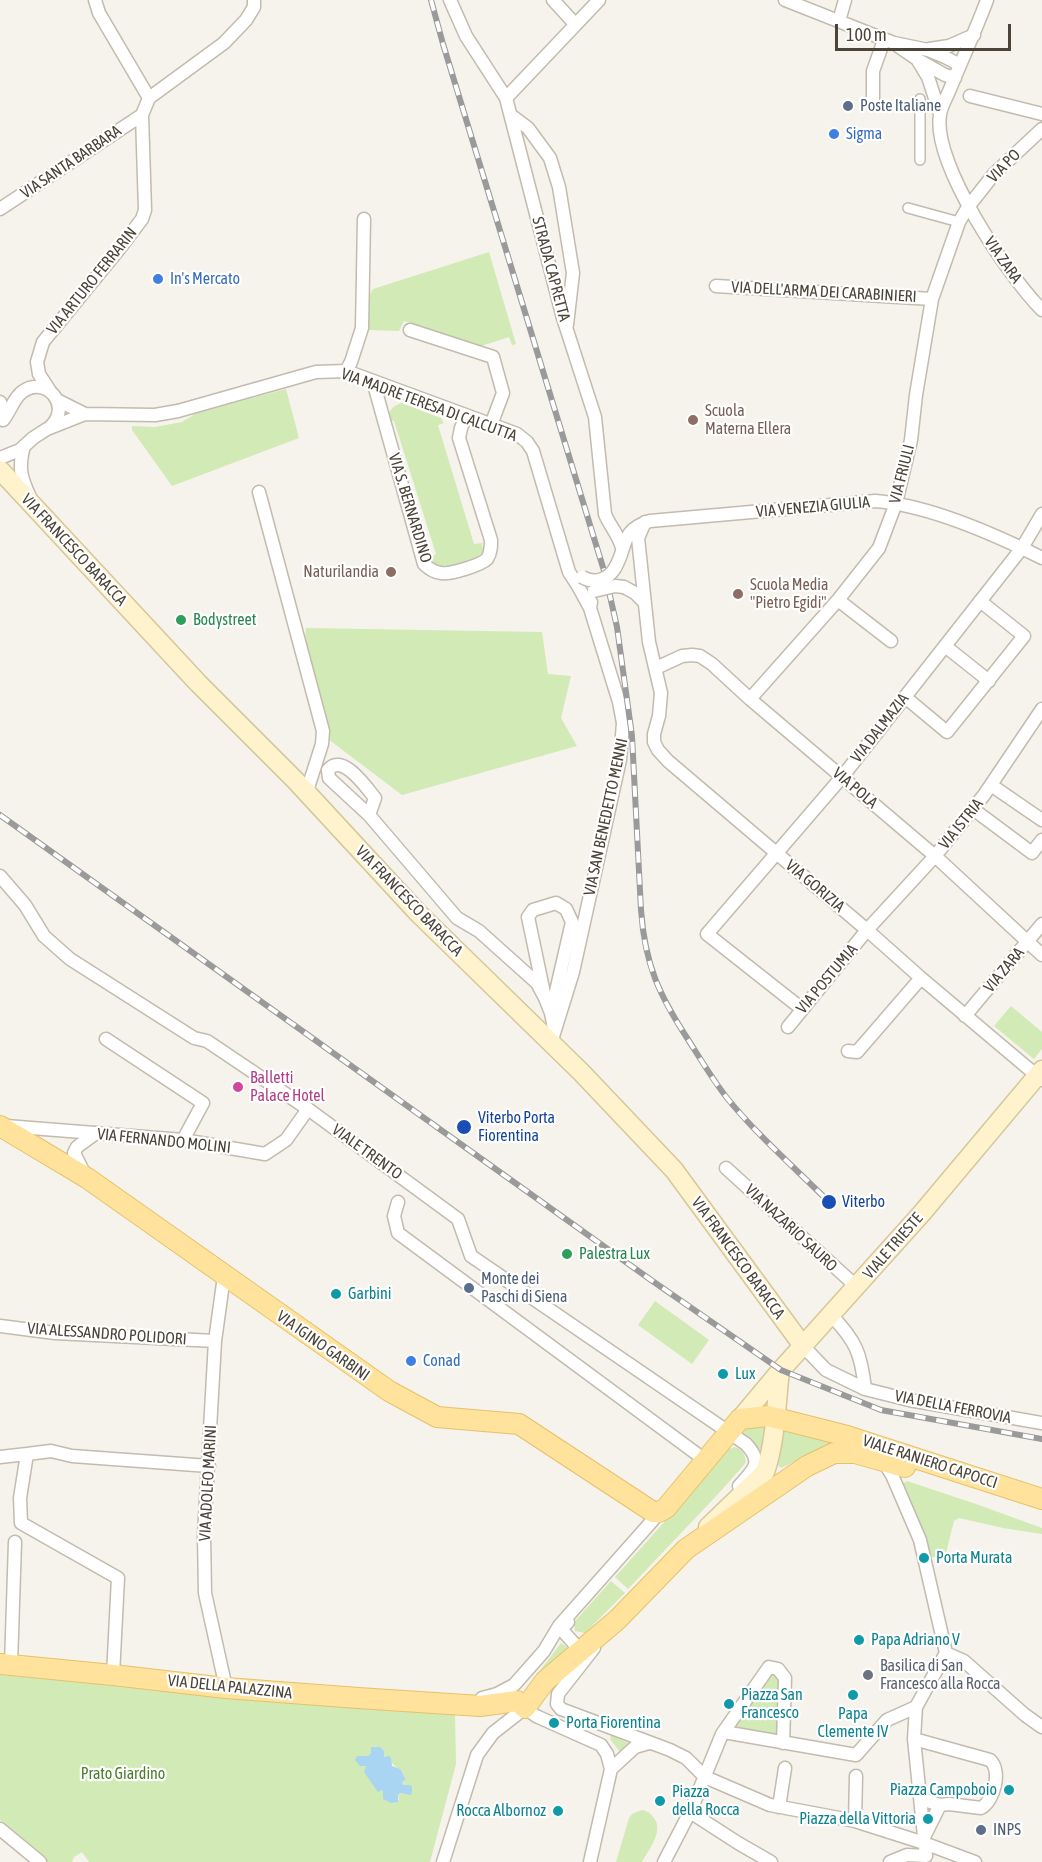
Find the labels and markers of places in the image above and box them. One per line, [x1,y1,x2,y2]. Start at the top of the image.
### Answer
place label: Poste Italiane [860,96,941,116]
marker: Poste Italiane [841,99,855,113]
place label: Sigma [846,124,882,144]
marker: Sigma [827,127,841,141]
place label: In's Mercato [170,269,240,289]
marker: In's Mercato [151,272,165,286]
place label: Scuola Materna Ellera [705,401,791,439]
marker: Scuola Materna Ellera [686,413,700,427]
place label: Naturilandia [303,562,379,582]
marker: Naturilandia [384,565,398,579]
place label: Scuola Media "Pietro Egidi" [750,575,828,613]
marker: Scuola Media "Pietro Egidi" [731,587,745,601]
place label: Bodystreet [193,610,256,630]
marker: Bodystreet [174,613,188,627]
place label: Balletti Palace Hotel [250,1068,325,1106]
marker: Balletti Palace Hotel [231,1080,245,1094]
place label: Viterbo Porta Fiorentina [478,1108,555,1146]
marker: Viterbo Porta Fiorentina [455,1118,473,1136]
place label: Viterbo [842,1192,885,1212]
marker: Viterbo [820,1193,838,1211]
place label: Palestra Lux [579,1244,650,1264]
marker: Palestra Lux [560,1247,574,1261]
place label: Monte dei Paschi di Siena [481,1269,567,1307]
marker: Monte dei Paschi di Siena [462,1281,476,1295]
place label: Garbini [348,1284,391,1304]
marker: Garbini [329,1287,343,1301]
place label: Conad [423,1351,461,1371]
marker: Conad [404,1354,418,1368]
place label: Lux [735,1364,755,1384]
marker: Lux [716,1367,730,1381]
place label: Porta Murata [936,1548,1012,1568]
marker: Porta Murata [917,1551,931,1565]
place label: Papa Adriano V [871,1630,960,1650]
marker: Papa Adriano V [852,1633,866,1647]
place label: Basilica di San Francesco alla Rocca [880,1656,1001,1694]
marker: Basilica di San Francesco alla Rocca [861,1668,875,1682]
place label: Piazza San Francesco [741,1685,803,1723]
marker: Papa Clemente IV [846,1688,860,1702]
marker: Piazza San Francesco [722,1697,736,1711]
place label: Papa Clemente IV [818,1704,888,1742]
place label: Porta Fiorentina [566,1713,661,1733]
marker: Porta Fiorentina [547,1716,561,1730]
place label: Piazza Campoboio [890,1780,997,1800]
place label: Piazza della Rocca [672,1782,740,1820]
marker: Piazza Campoboio [1002,1783,1016,1797]
marker: Piazza della Rocca [653,1794,667,1808]
place label: Rocca Albornoz [456,1801,546,1821]
marker: Rocca Albornoz [551,1804,565,1818]
place label: Piazza della Vittoria [799,1809,916,1829]
marker: Piazza della Vittoria [921,1812,935,1826]
place label: INPS [993,1820,1021,1840]
marker: INPS [974,1823,988,1837]

